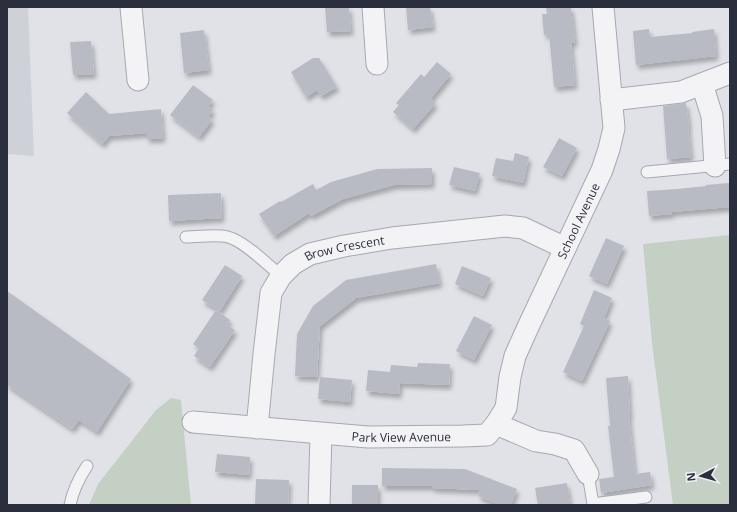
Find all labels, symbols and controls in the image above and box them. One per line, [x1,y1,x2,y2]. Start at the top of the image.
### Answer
street label: School Avenue [553,180,603,261]
street label: Brow Crescent [301,231,385,264]
street label: Park View Avenue [351,427,451,446]
north arrow [681,456,721,496]
text: N [683,472,698,482]

